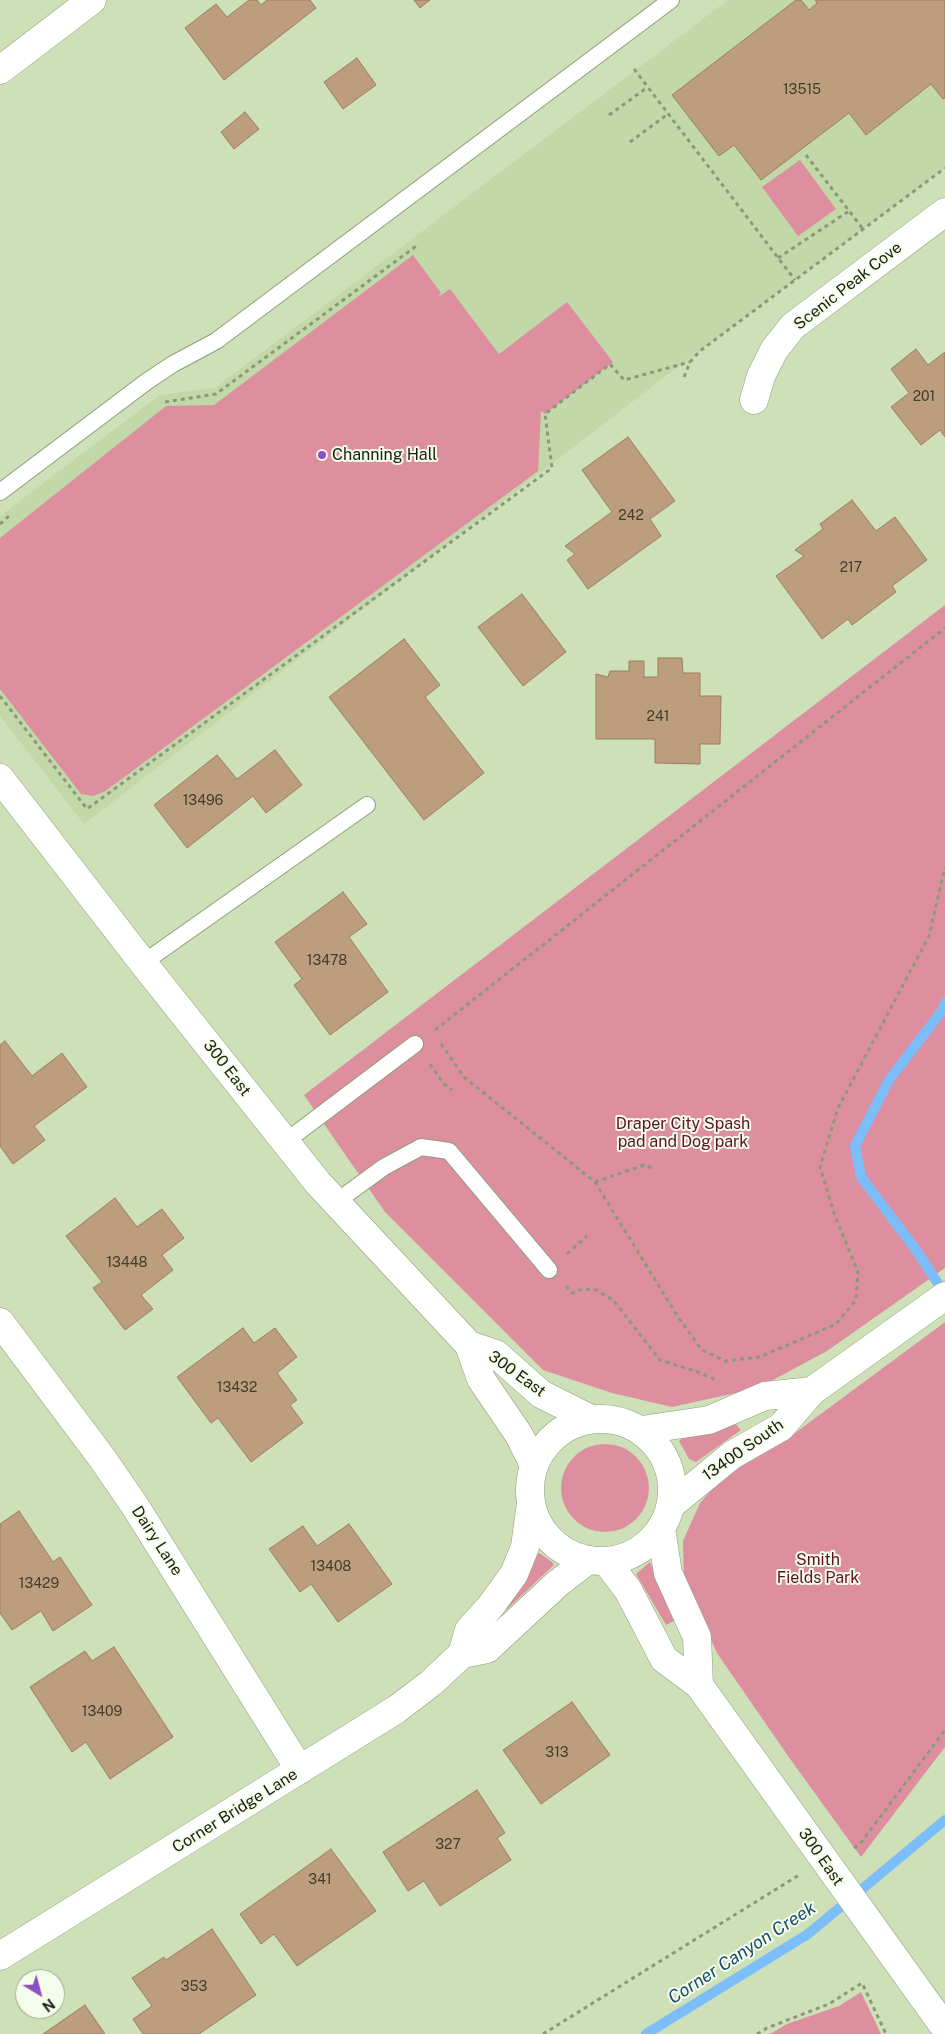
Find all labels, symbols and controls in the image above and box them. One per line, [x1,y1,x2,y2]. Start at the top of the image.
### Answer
house number: 13515 [783,82,821,98]
street label: Scenic Peak Cove [790,238,906,334]
house number: 201 [913,389,935,405]
place label: Channing Hall [332,445,437,465]
marker: Channing Hall [316,449,328,461]
house number: 242 [618,508,644,524]
house number: 217 [840,560,862,576]
house number: 241 [647,709,669,725]
house number: 13496 [183,793,223,809]
house number: 13478 [307,953,347,969]
street label: 300 East [199,1036,255,1100]
park label: Draper City Spash pad and Dog park [616,1114,750,1152]
house number: 13448 [106,1255,148,1271]
street label: 300 East [485,1347,549,1401]
house number: 13432 [217,1380,257,1396]
street label: 13400 South [699,1415,787,1485]
street label: Dairy Lane [127,1503,187,1579]
park label: Smith Fields Park [777,1550,859,1588]
house number: 13408 [311,1559,351,1575]
house number: 13429 [19,1576,59,1592]
house number: 13409 [82,1704,122,1720]
house number: 313 [545,1745,569,1761]
street label: Corner Bridge Lane [169,1765,301,1857]
street label: 300 East [794,1824,848,1890]
house number: 327 [435,1837,461,1853]
house number: 341 [308,1872,332,1888]
water label: Corner Canyon Creek [664,1897,820,2009]
north arrow [15,1969,65,2019]
house number: 353 [181,1979,207,1995]
text: N [39,1995,58,2015]

